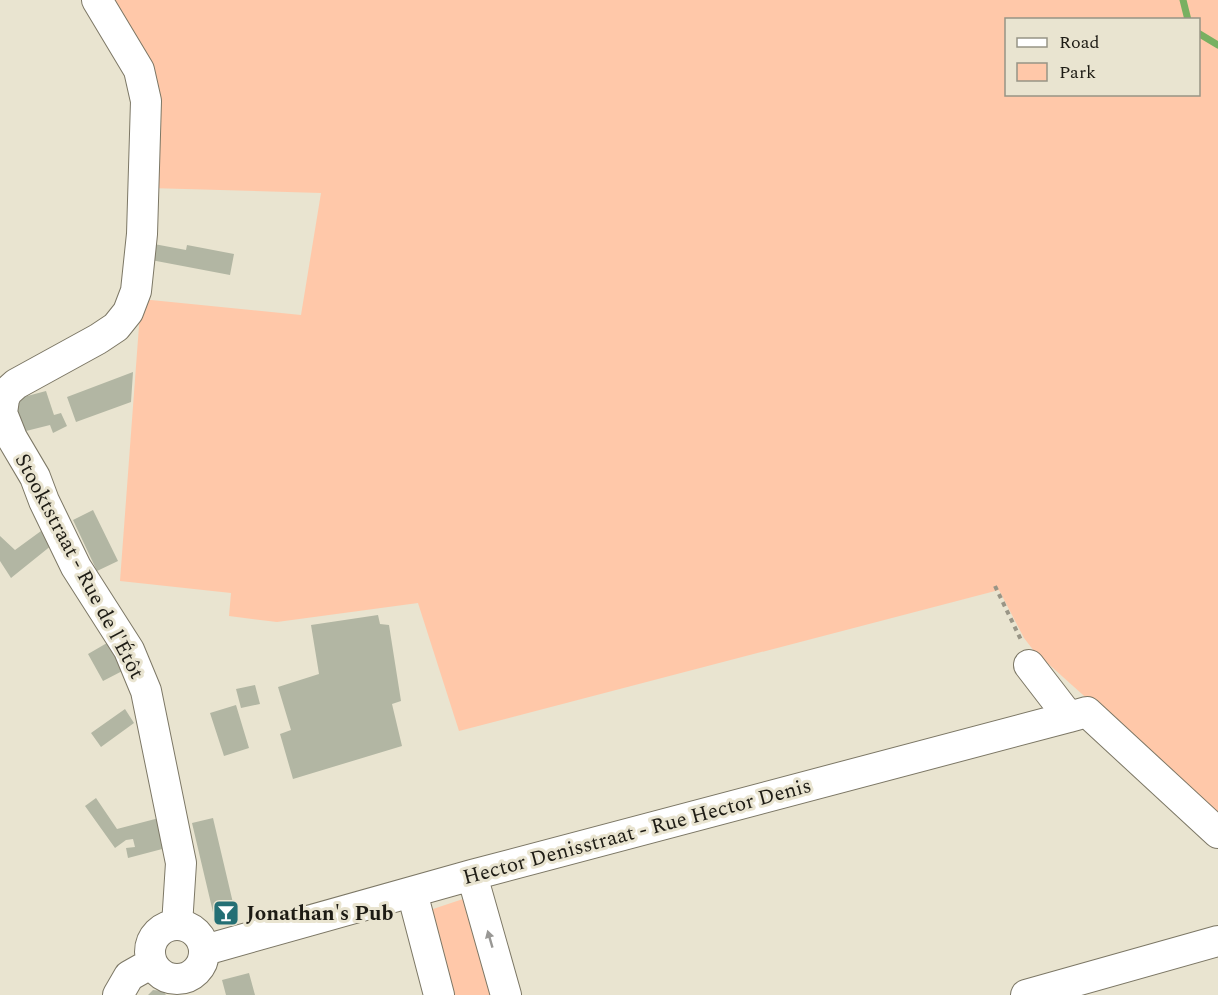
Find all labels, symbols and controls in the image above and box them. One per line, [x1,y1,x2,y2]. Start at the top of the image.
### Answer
legend [1005,18,1200,96]
text: Road [1059,29,1100,56]
text: Park [1059,59,1096,86]
street label: Stooktstraat - Rue de l'Étôt [6,448,152,685]
street label: Hector Denisstraat - Rue Hector Denis [459,770,815,894]
bar icon: Jonathan's Pub [211,898,241,928]
place label: Jonathan's Pub [246,898,394,930]
one-way arrow [485,930,494,948]

